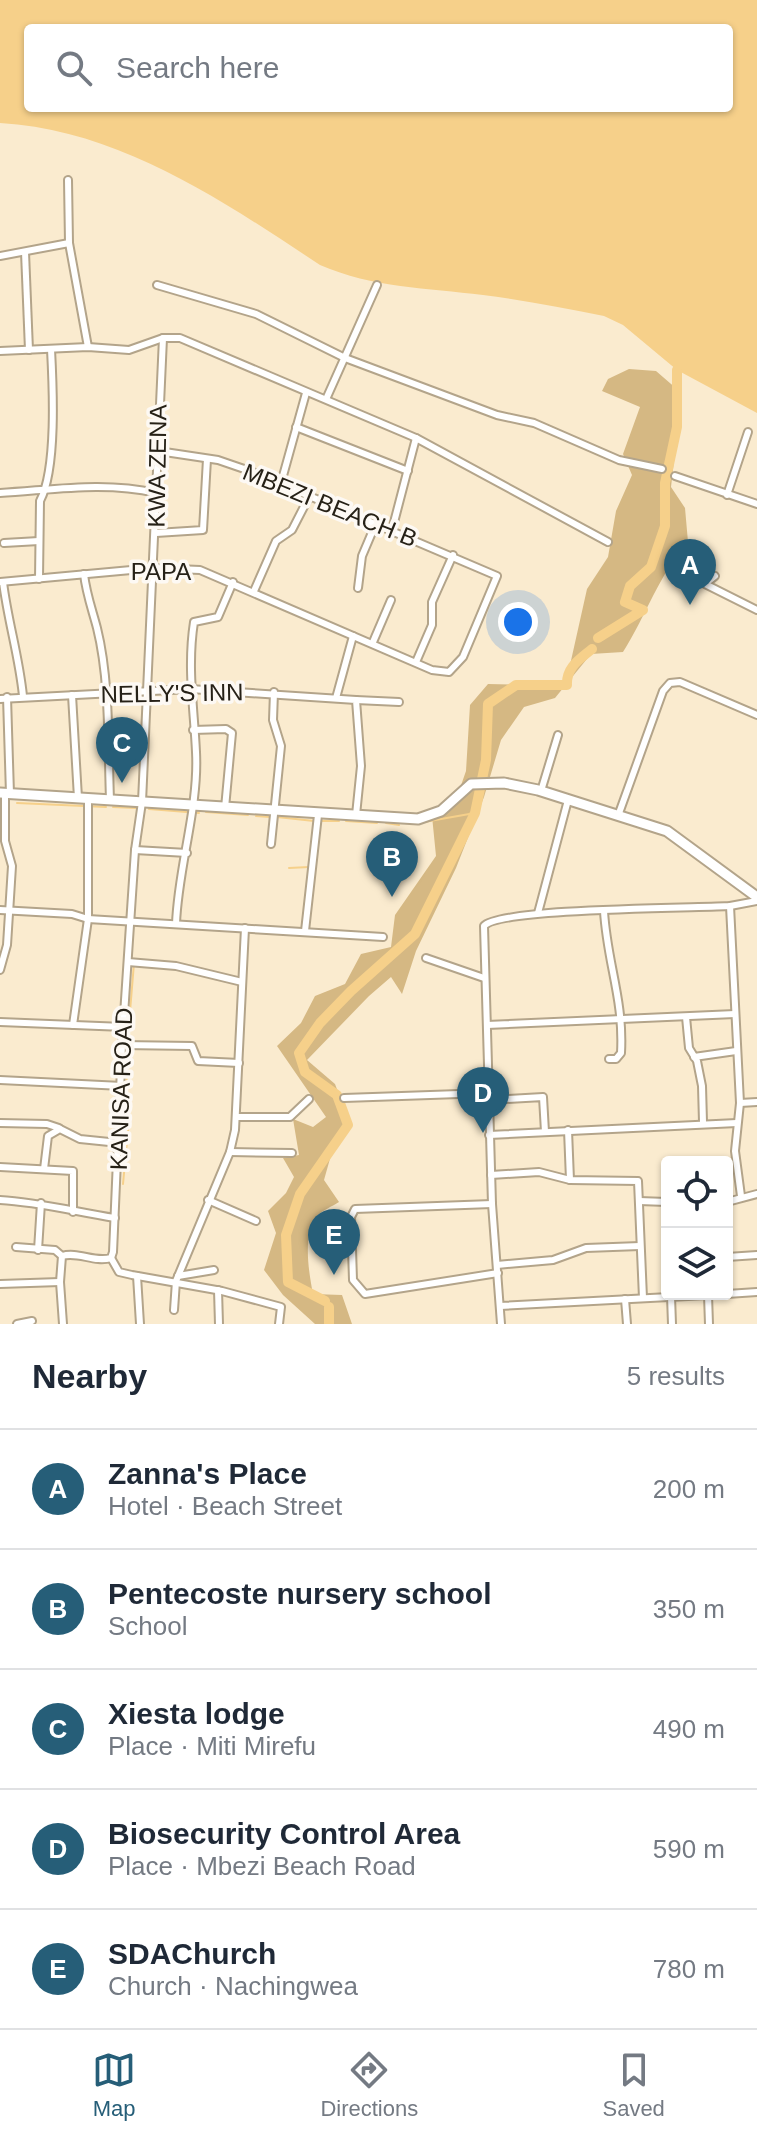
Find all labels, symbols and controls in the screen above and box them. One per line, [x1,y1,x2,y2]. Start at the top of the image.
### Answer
search box [24,24,733,112]
icon: search [52,46,96,90]
text: Search here [116,51,279,84]
street label: KWA ZENA [142,404,172,528]
street label: MBEZI BEACH B [239,458,421,552]
pin: A [664,539,716,605]
street label: PAPA [131,558,191,585]
your location [498,602,538,642]
street label: NELLY'S INN [100,678,244,708]
pin: C [96,717,148,783]
pin: B [366,831,418,897]
street label: KANISA ROAD [105,1007,137,1171]
pin: D [457,1067,509,1133]
map controls [661,1156,733,1300]
button: locate [661,1156,733,1228]
pin: E [308,1209,360,1275]
button: layers [661,1228,733,1300]
text: Nearby [32,1357,147,1395]
text: 5 results [627,1361,725,1391]
text: Zanna's Place [108,1457,307,1490]
text: A [49,1474,67,1504]
text: 200 m [653,1474,725,1504]
text: Hotel · Beach Street [108,1491,342,1521]
text: Pentecoste nursery school [108,1577,491,1610]
text: B [49,1594,67,1624]
text: 350 m [653,1594,725,1624]
text: School [108,1611,188,1641]
text: Xiesta lodge [108,1697,285,1730]
text: C [49,1714,67,1744]
text: 490 m [653,1714,725,1744]
text: Place · Miti Mirefu [108,1731,316,1761]
text: Biosecurity Control Area [108,1817,460,1850]
text: D [49,1834,67,1864]
text: 590 m [653,1834,725,1864]
text: Place · Mbezi Beach Road [108,1851,416,1881]
text: SDAChurch [108,1937,276,1970]
text: E [49,1954,67,1984]
text: 780 m [653,1954,725,1984]
text: Church · Nachingwea [108,1971,358,2001]
tab: Map [92,2048,136,2122]
tab: Directions [320,2048,418,2122]
tab: Saved [602,2048,665,2122]

